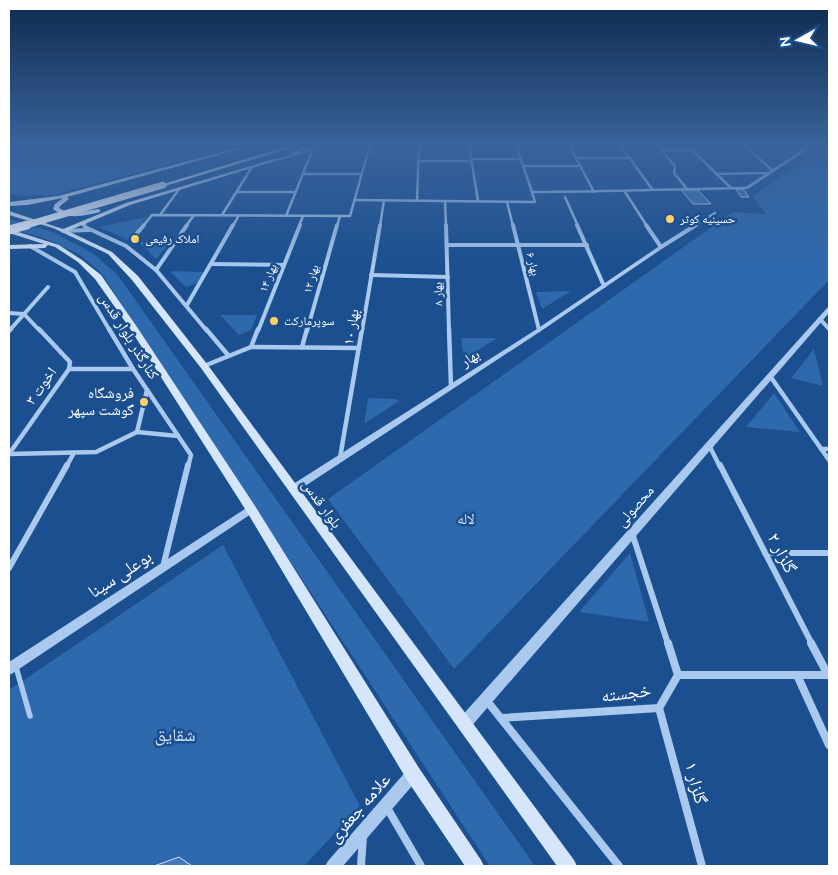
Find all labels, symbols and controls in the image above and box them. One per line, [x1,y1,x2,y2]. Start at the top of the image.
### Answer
north arrow [773,15,823,65]
text: N [776,36,794,48]
place label: حسینیه کوثر [679,212,736,226]
marker: حسینیه کوثر [664,213,676,225]
place label: املاک رفیعی [145,232,199,246]
marker: املاک رفیعی [129,233,141,245]
street label: بهار ۶ [523,251,543,277]
street label: بهار ۱۴ [256,262,280,294]
street label: بهار ۱۲ [300,263,322,295]
street label: بهار ۸ [431,282,446,306]
street label: کنارگذر بلوار قدس [94,289,163,383]
street label: بهار ۱۰ [339,308,363,346]
place label: سوپرمارکت [284,314,335,328]
marker: سوپرمارکت [268,315,280,327]
street label: بهار [456,345,483,371]
street label: اخوت ۳ [22,364,60,408]
place label: فروشگاه گوشت سپهر [67,384,134,419]
marker: فروشگاه گوشت سپهر [138,396,150,408]
street label: بلوار قدس [297,476,346,533]
street label: محصولی [612,481,659,531]
park label: لاله [457,510,475,527]
street label: گلزار ۲ [763,529,802,577]
street label: بوعلی سینا [84,545,156,603]
street label: خجسته [600,679,652,706]
park label: شقایق [154,724,196,746]
street label: گلزار ۱ [681,760,712,807]
street label: علامه جعفری [323,769,395,847]

